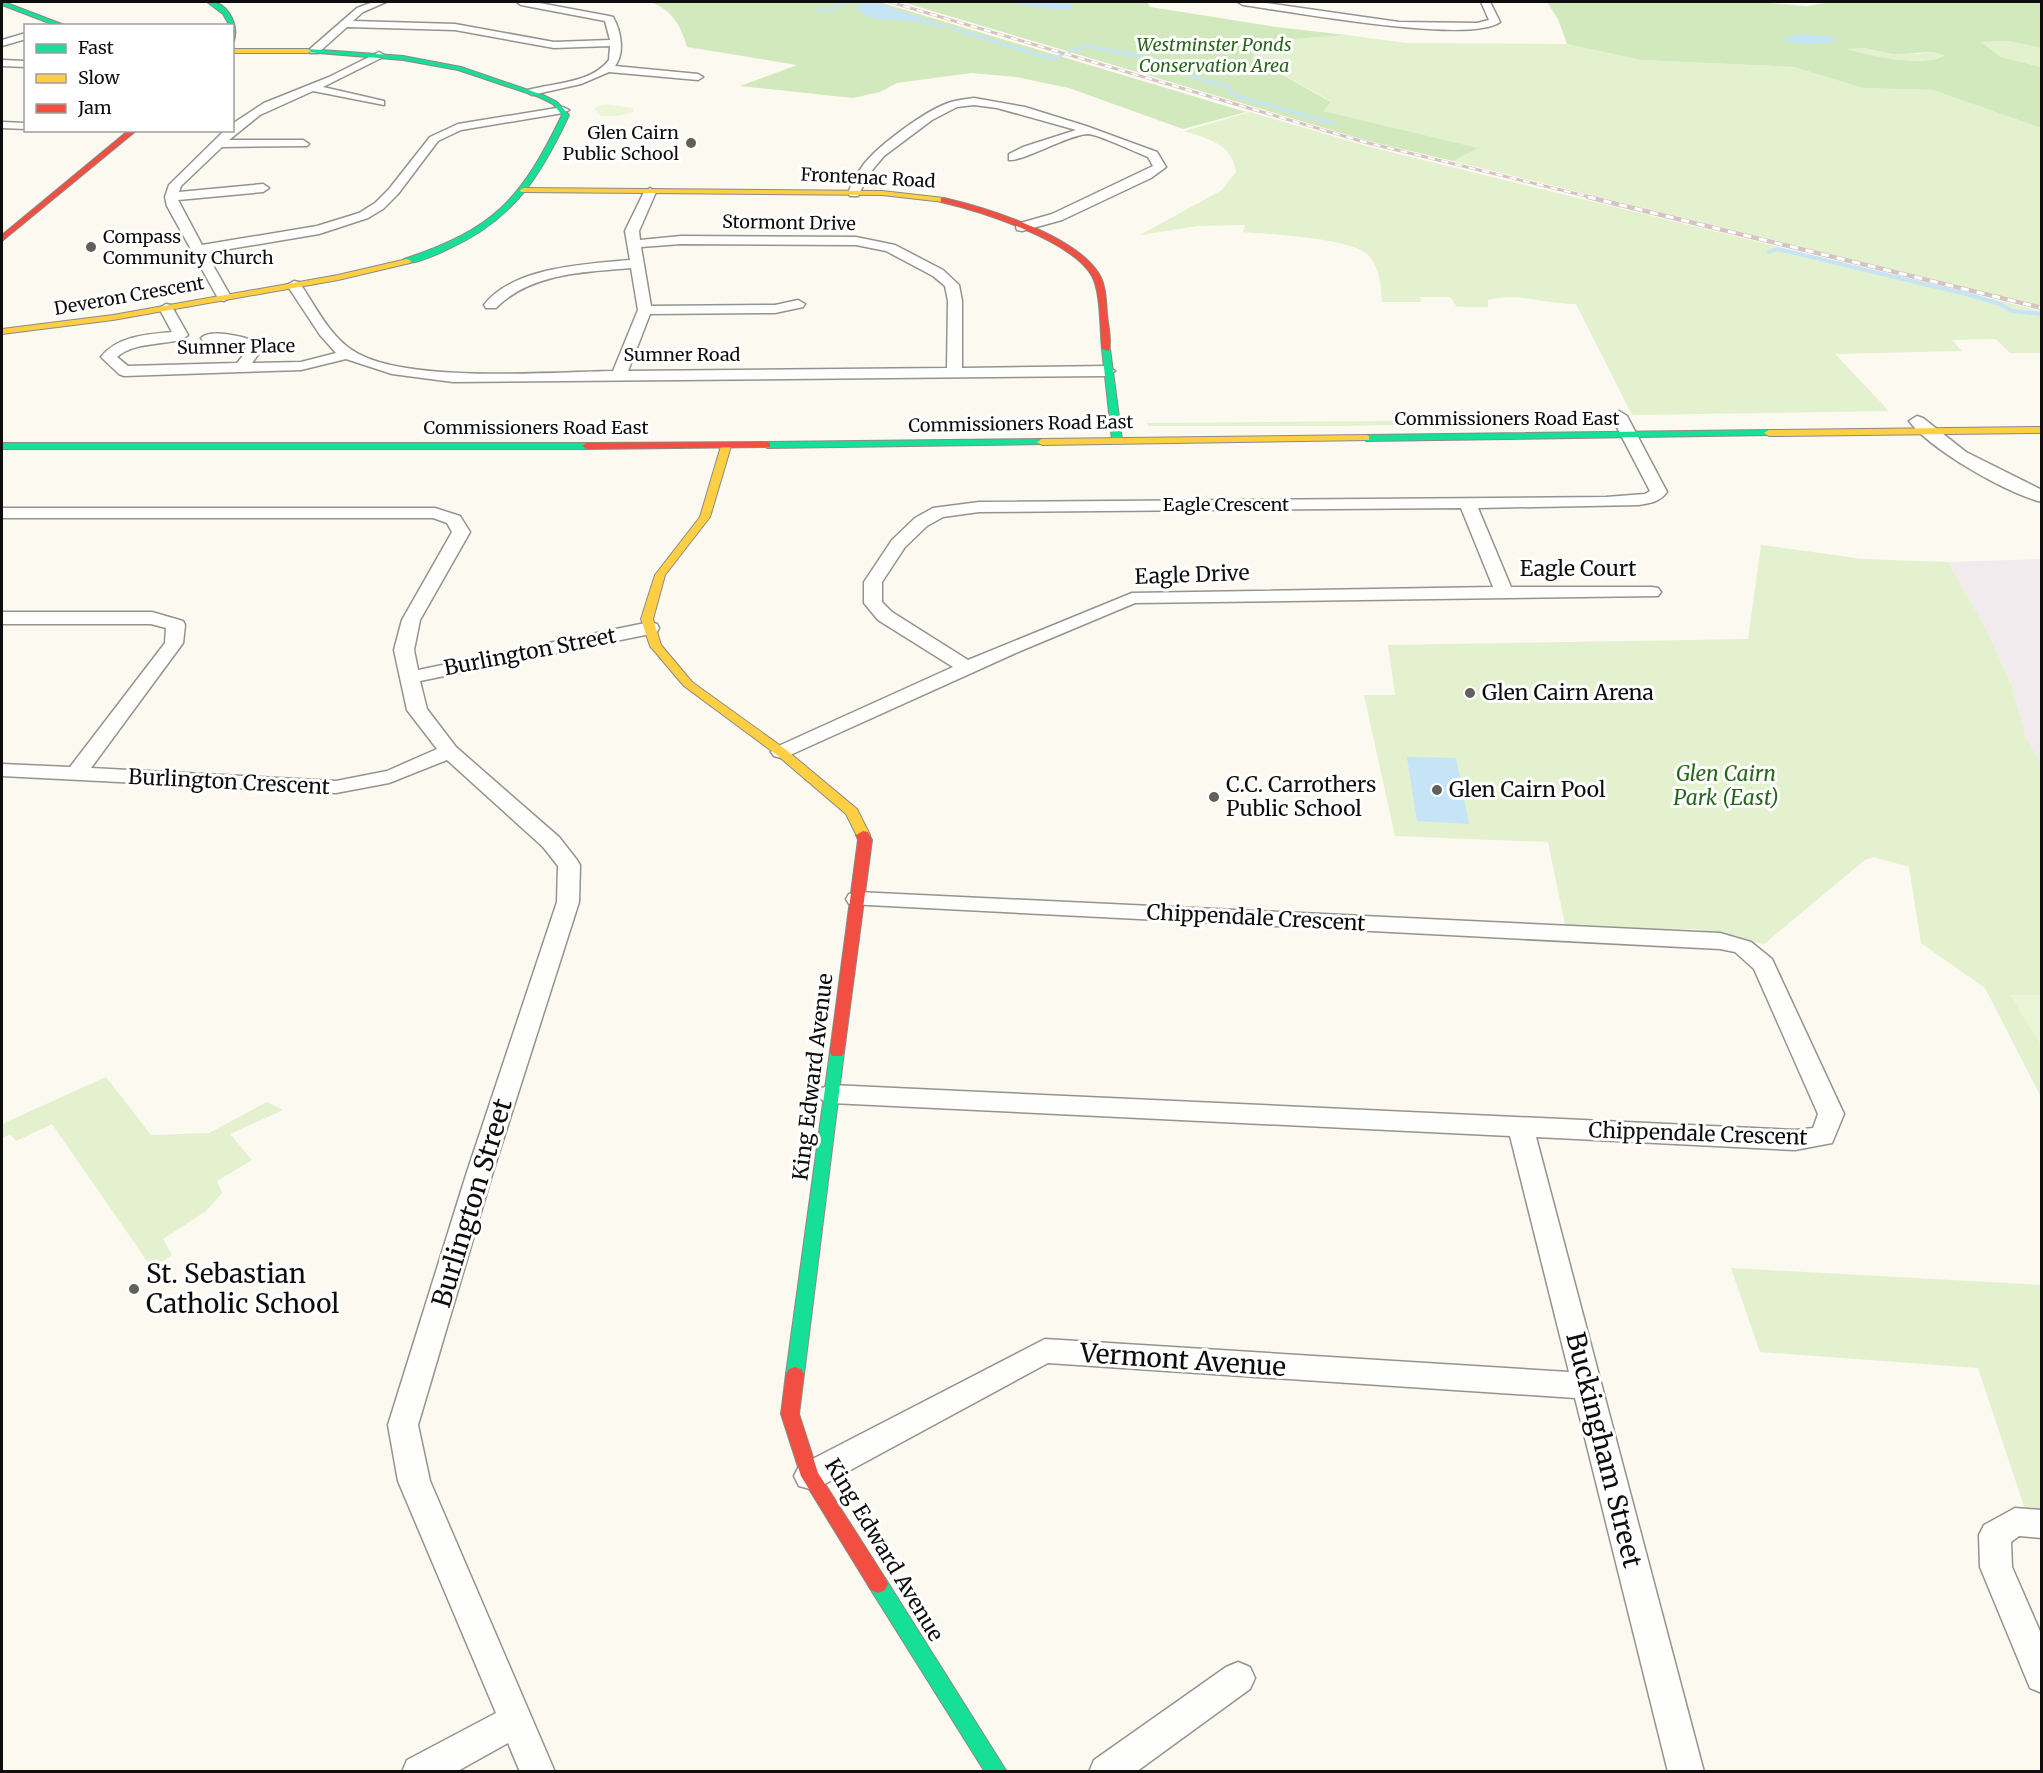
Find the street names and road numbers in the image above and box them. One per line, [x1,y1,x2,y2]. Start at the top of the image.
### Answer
street label: Frontenac Road [800,162,936,193]
street label: Stormont Drive [722,210,856,235]
street label: Deveron Crescent [52,271,206,320]
street label: Sumner Place [177,334,295,359]
street label: Sumner Road [624,343,741,366]
street label: Commissioners Road East [1394,407,1620,430]
street label: Commissioners Road East [908,410,1134,437]
street label: Commissioners Road East [423,416,649,439]
street label: Eagle Crescent [1163,493,1289,516]
street label: Eagle Court [1520,555,1636,582]
street label: Eagle Drive [1134,559,1250,590]
street label: Burlington Street [442,622,618,681]
street label: Burlington Crescent [128,763,331,800]
street label: Chippendale Crescent [1146,898,1366,937]
street label: King Edward Avenue [786,972,839,1182]
street label: Burlington Street [424,1095,519,1311]
street label: Chippendale Crescent [1588,1116,1808,1151]
street label: Buckingham Street [1559,1329,1650,1571]
street label: Vermont Avenue [1078,1336,1287,1383]
street label: King Edward Avenue [819,1453,950,1646]

